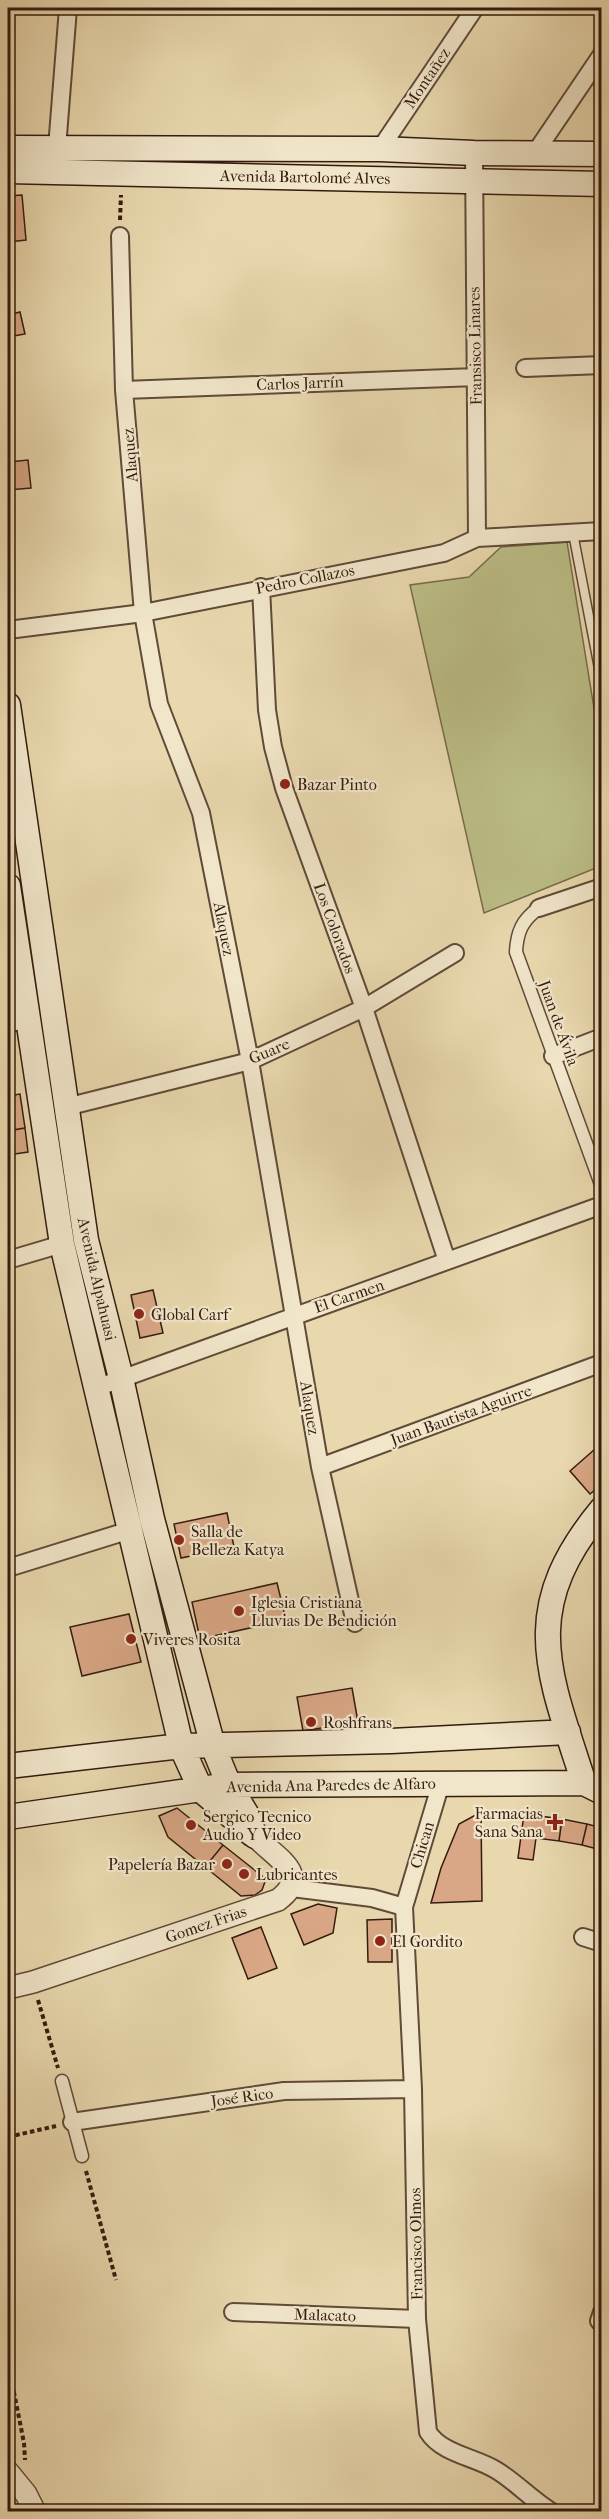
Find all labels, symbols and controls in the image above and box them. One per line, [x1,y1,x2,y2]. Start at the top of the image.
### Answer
street label: Montañez [400,44,454,112]
street label: Avenida Bartolomé Alves [219,166,390,188]
street label: Fransisco Linares [464,286,486,406]
street label: Carlos Jarrín [256,372,345,394]
street label: Alaquez [118,427,142,484]
street label: Pedro Collazos [254,560,356,598]
place label: Bazar Pinto [297,775,377,794]
marker: Bazar Pinto [278,777,292,791]
street label: Los Colorados [310,880,360,976]
street label: Alaquez [209,899,239,958]
street label: Juan de Ávila [534,975,584,1069]
street label: Guare [246,1034,292,1068]
street label: Avenida Alpahuasi [73,1215,120,1343]
street label: El Carmen [311,1275,387,1317]
place label: Global Carf [151,1305,232,1324]
marker: Global Carf [132,1307,146,1321]
street label: Alaquez [296,1379,324,1436]
street label: Juan Bautista Aguirre [386,1381,534,1450]
place label: Salla de Belleza Katya [191,1522,285,1559]
marker: Salla de Belleza Katya [172,1533,186,1547]
place label: Iglesia Cristiana Lluvias De Bendición [251,1593,397,1630]
marker: Iglesia Cristiana Lluvias De Bendición [232,1604,246,1618]
place label: Viveres Rosita [142,1630,241,1649]
marker: Viveres Rosita [124,1632,138,1646]
place label: Roshfrans [323,1713,392,1732]
marker: Roshfrans [304,1715,318,1729]
street label: Avenida Ana Paredes de Alfaro [225,1774,436,1796]
place label: Farmacias Sana Sana [475,1804,544,1841]
place label: Sergico Tecnico Audio Y Video [202,1807,311,1844]
marker: Farmacias Sana Sana [548,1815,562,1829]
marker: Sergico Tecnico Audio Y Video [184,1818,198,1832]
street label: Chican [406,1819,438,1871]
place label: Papelería Bazar [108,1855,215,1874]
marker: Papelería Bazar [220,1857,234,1871]
place label: Lubricantes [256,1865,338,1884]
marker: Lubricantes [237,1867,251,1881]
street label: Gomez Frias [163,1901,249,1947]
place label: El Gordito [392,1932,463,1951]
marker: El Gordito [373,1934,387,1948]
street label: José Rico [208,2083,274,2111]
street label: Francisco Olmos [406,2187,426,2300]
street label: Malacato [294,2304,356,2326]

